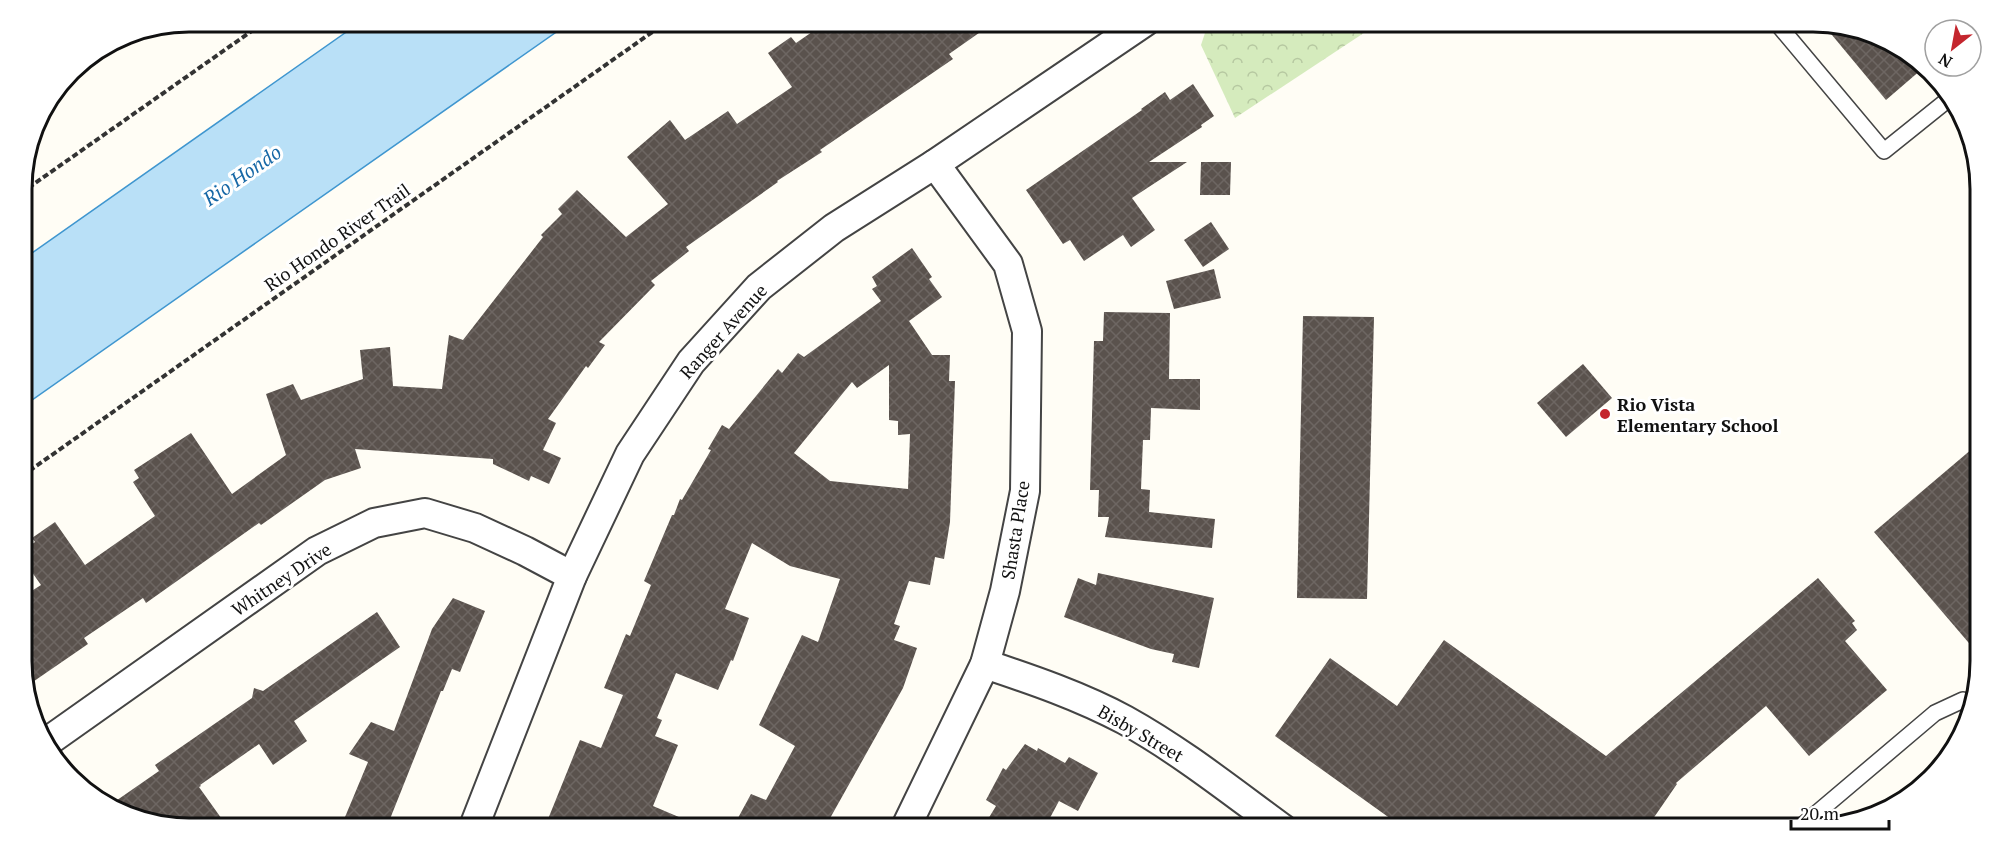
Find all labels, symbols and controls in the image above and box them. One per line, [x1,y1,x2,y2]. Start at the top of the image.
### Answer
north arrow [1923,18,1983,78]
text: N [1934,48,1956,73]
water label: Rio Hondo [197,138,286,212]
street label: Rio Hondo River Trail [259,178,415,296]
street label: Ranger Avenue [674,279,772,383]
place label: Rio Vista Elementary School [1617,392,1779,437]
marker: Rio Vista Elementary School [1598,407,1612,421]
street label: Shasta Place [995,479,1035,581]
street label: Whitney Drive [226,537,336,621]
street label: Bisby Street [1094,699,1189,767]
scale bar [1791,793,1888,831]
text: 20 m [1800,801,1840,825]

